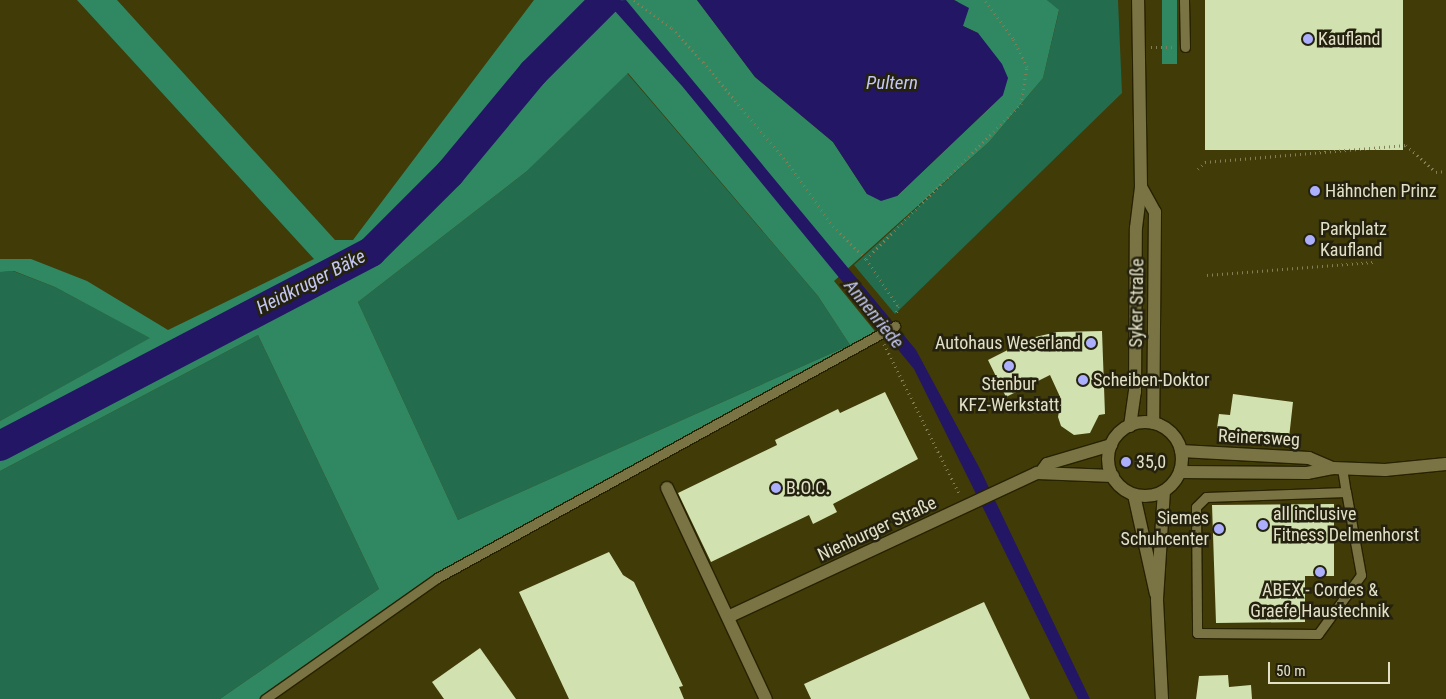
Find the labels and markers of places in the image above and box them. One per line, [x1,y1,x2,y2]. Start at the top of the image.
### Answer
place label: Kaufland [1318,28,1380,50]
marker: Kaufland [1302,33,1314,45]
place label: Hähnchen Prinz [1325,180,1437,202]
marker: Hähnchen Prinz [1309,185,1321,197]
place label: Parkplatz Kaufland [1320,219,1387,262]
marker: Parkplatz Kaufland [1304,234,1316,246]
place label: Autohaus Weserland [935,332,1081,354]
marker: Autohaus Weserland [1085,337,1097,349]
marker: Stenbur KFZ-Werkstatt [1003,360,1015,372]
place label: Scheiben-Doktor [1093,369,1209,391]
place label: Stenbur KFZ-Werkstatt [959,374,1059,416]
marker: Scheiben-Doktor [1077,374,1089,386]
place label: 35,0 [1136,451,1166,473]
marker: 35,0 [1120,456,1132,468]
place label: B.O.C. [786,477,830,499]
marker: B.O.C. [770,482,782,494]
place label: all inclusive Fitness Delmenhorst [1273,504,1419,546]
place label: Siemes Schuhcenter [1121,508,1209,550]
marker: all inclusive Fitness Delmenhorst [1257,519,1269,531]
marker: Siemes Schuhcenter [1213,523,1225,535]
marker: ABEX - Cordes & Graefe Haustechnik [1314,566,1326,578]
place label: ABEX - Cordes & Graefe Haustechnik [1250,580,1390,622]

